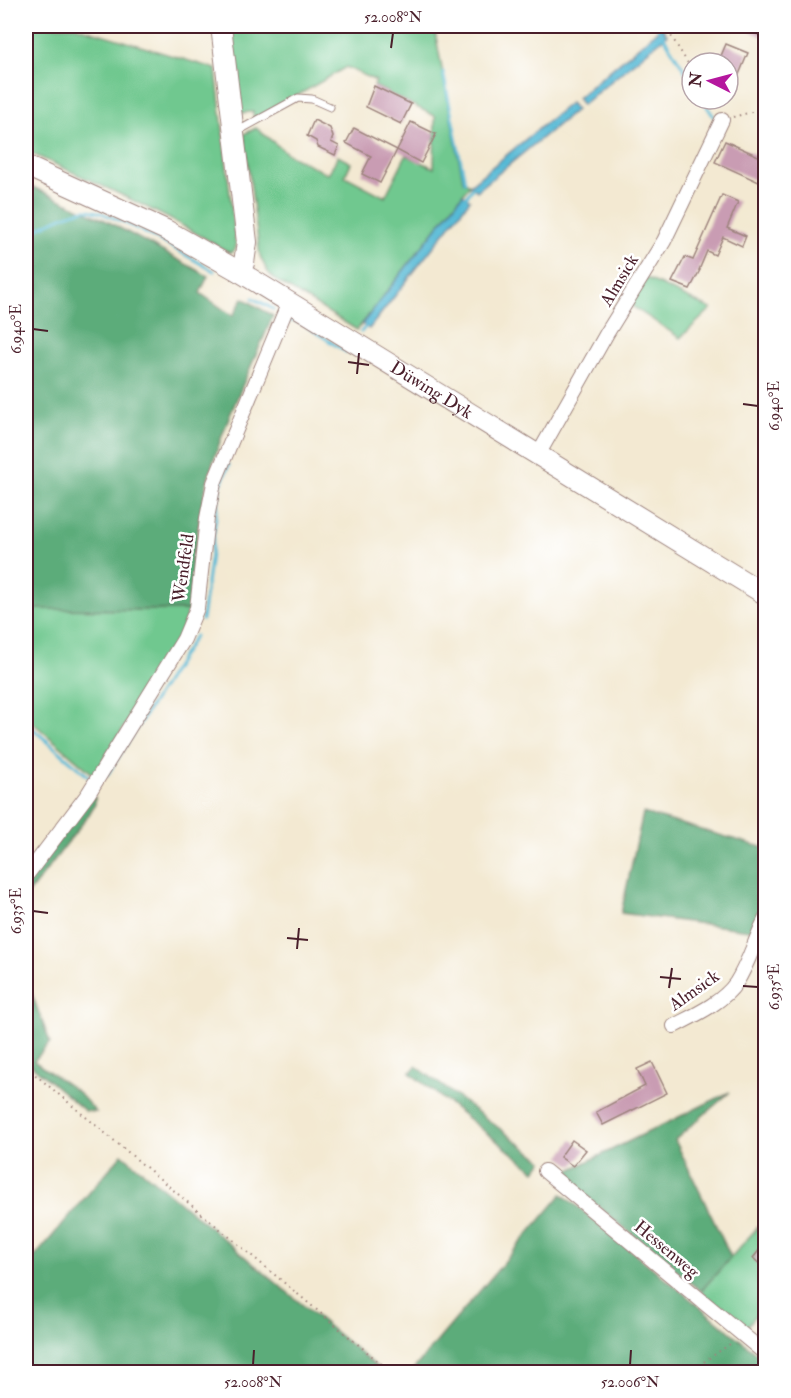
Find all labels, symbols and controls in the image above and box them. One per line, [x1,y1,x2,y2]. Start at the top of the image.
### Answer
text: 52.008°N [364,8,423,27]
north arrow [680,51,740,111]
text: N [685,71,707,89]
street label: Almsick [594,250,644,311]
text: 6.940°E [7,304,26,354]
street label: Düwing Dyk [386,356,477,424]
text: 6.940°E [765,381,784,431]
street label: Wendfeld [167,532,200,605]
text: 6.935°E [7,888,26,934]
street label: Almsick [664,964,724,1017]
text: 6.935°E [765,964,784,1010]
street label: Hessenweg [629,1215,705,1284]
text: 52.008°N [224,1373,283,1392]
text: 52.006°N [601,1373,660,1392]

